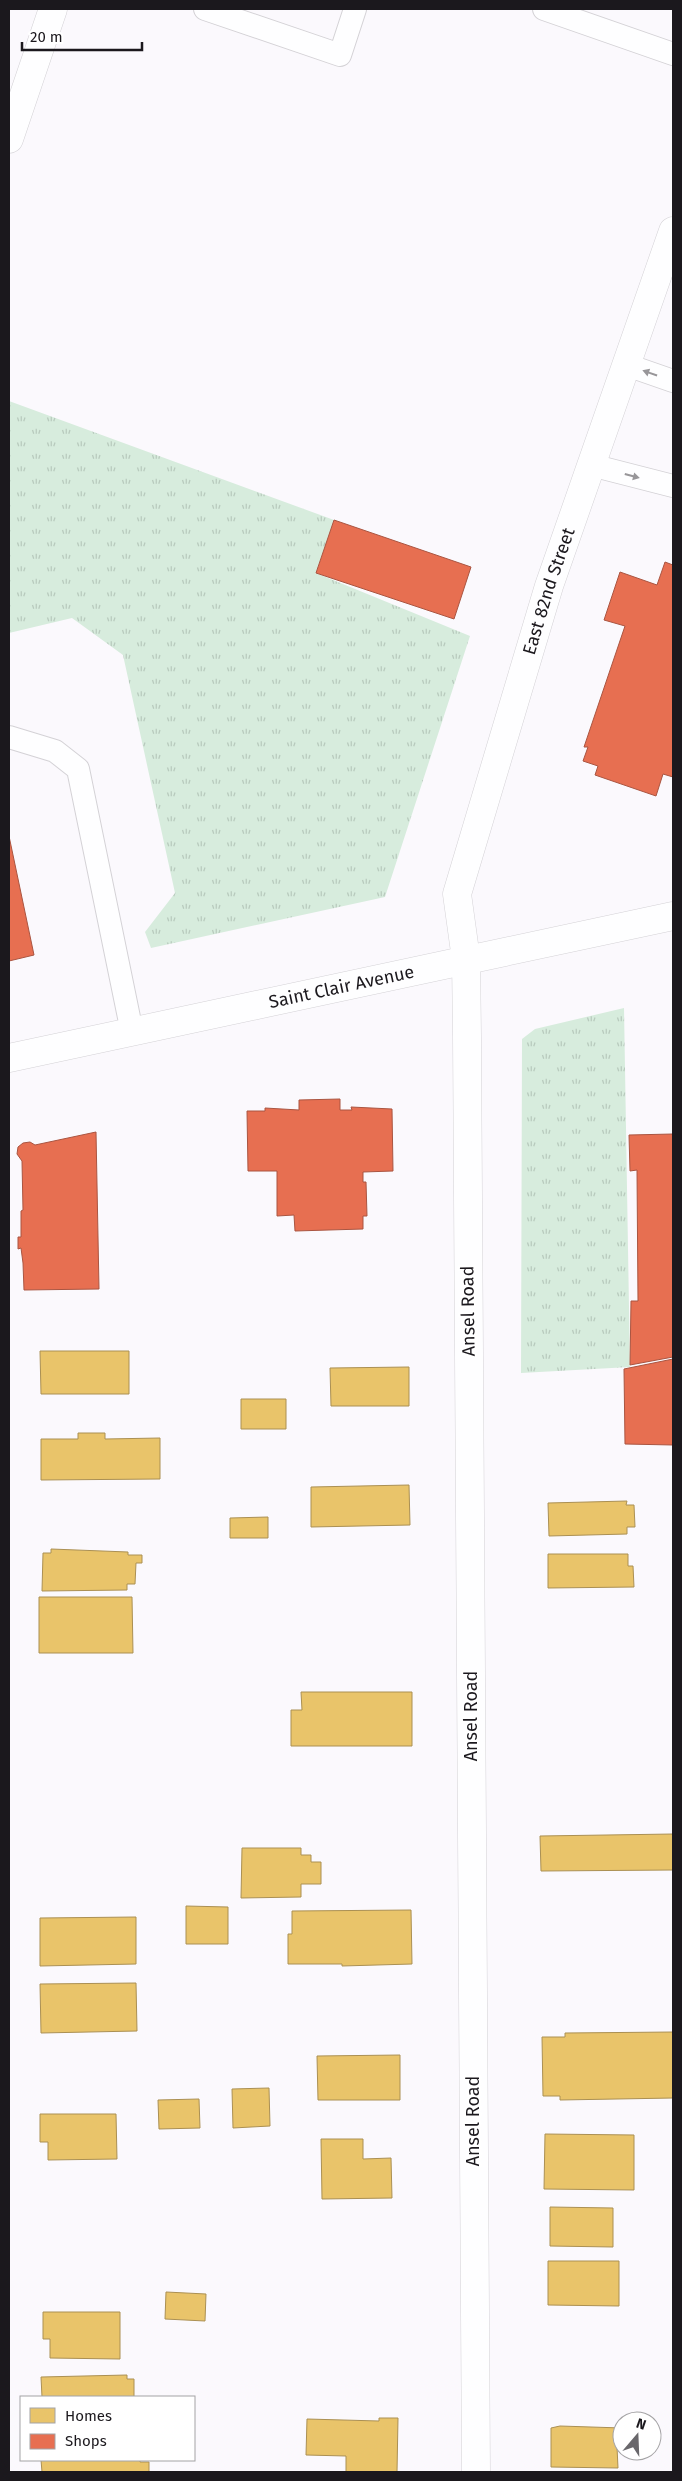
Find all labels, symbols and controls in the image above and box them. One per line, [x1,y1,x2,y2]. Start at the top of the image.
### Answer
scale bar [22,20,142,52]
text: 20 m [30,28,63,46]
one-way arrow [643,369,658,376]
one-way arrow [625,472,640,480]
street label: East 82nd Street [518,524,580,657]
street label: Saint Clair Avenue [267,961,416,1013]
street label: Ansel Road [456,1265,480,1357]
street label: Ansel Road [460,1671,482,1761]
street label: Ansel Road [462,2076,484,2166]
legend [20,2396,195,2461]
text: Homes [65,2407,112,2425]
north arrow [612,2411,662,2461]
text: N [634,2415,648,2434]
text: Shops [65,2432,107,2450]

